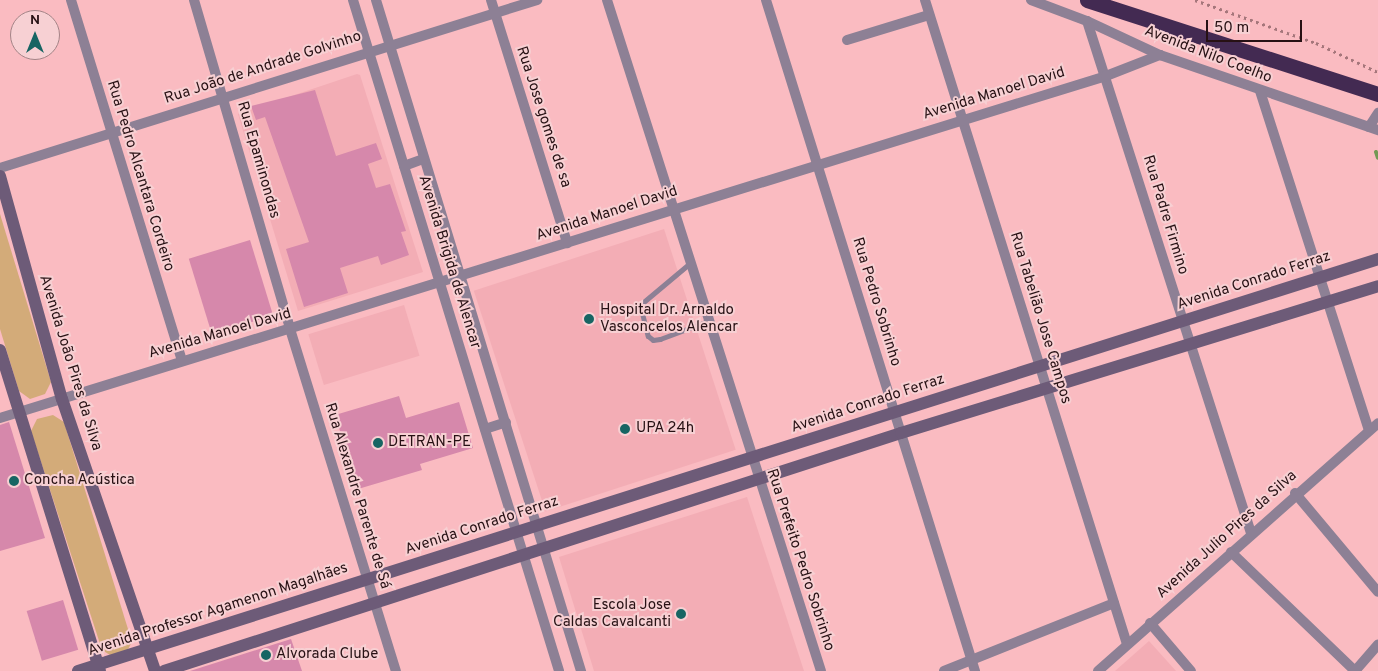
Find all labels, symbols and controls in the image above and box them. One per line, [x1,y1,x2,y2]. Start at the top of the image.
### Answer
north arrow [10,10,60,60]
scale bar [1208,10,1304,42]
text: N [30,12,40,29]
text: 50 m [1214,19,1249,38]
street label: Avenida Nilo Coelho [1142,22,1274,88]
street label: Rua João de Andrade Golvinho [162,28,364,108]
street label: Rua Jose gomes de sa [512,44,574,190]
street label: Avenida Manoel David [921,64,1067,124]
street label: Rua Pedro Alcantara Cordeiro [102,78,178,274]
street label: Rua Epaminondas [233,99,283,221]
street label: Rua Padre Firmino [1138,153,1192,277]
street label: Avenida Brigida de Alencar [414,173,484,351]
street label: Avenida Manoel David [534,183,680,245]
street label: Rua Tabelião Jose Campos [1005,230,1075,406]
street label: Rua Pedro Sobrinho [848,235,904,369]
street label: Avenida Conrado Ferraz [1175,248,1333,314]
street label: Avenida João Pires da Silva [35,273,105,453]
place label: Hospital Dr. Arnaldo Vasconcelos Alencar [600,301,739,336]
street label: Avenida Manoel David [147,305,293,363]
marker: Hospital Dr. Arnaldo Vasconcelos Alencar [582,312,596,326]
street label: Avenida Conrado Ferraz [789,371,947,437]
street label: Rua Alexandre Parente de Sá [320,401,394,591]
place label: UPA 24h [636,420,695,438]
marker: UPA 24h [618,422,632,436]
place label: DETRAN-PE [388,434,471,452]
marker: DETRAN-PE [372,437,384,449]
street label: Rua Prefeito Pedro Sobrinho [762,467,838,653]
street label: Avenida Julio Pires da Silva [1153,467,1301,603]
place label: Concha Acústica [24,472,135,490]
marker: Concha Acústica [8,475,20,487]
street label: Avenida Conrado Ferraz [403,493,561,559]
street label: Avenida Professor Agamenon Magalhães [86,559,350,661]
place label: Escola Jose Caldas Cavalcanti [553,596,671,631]
marker: Escola Jose Caldas Cavalcanti [675,608,687,620]
place label: Alvorada Clube [276,646,378,664]
marker: Alvorada Clube [260,649,272,661]

